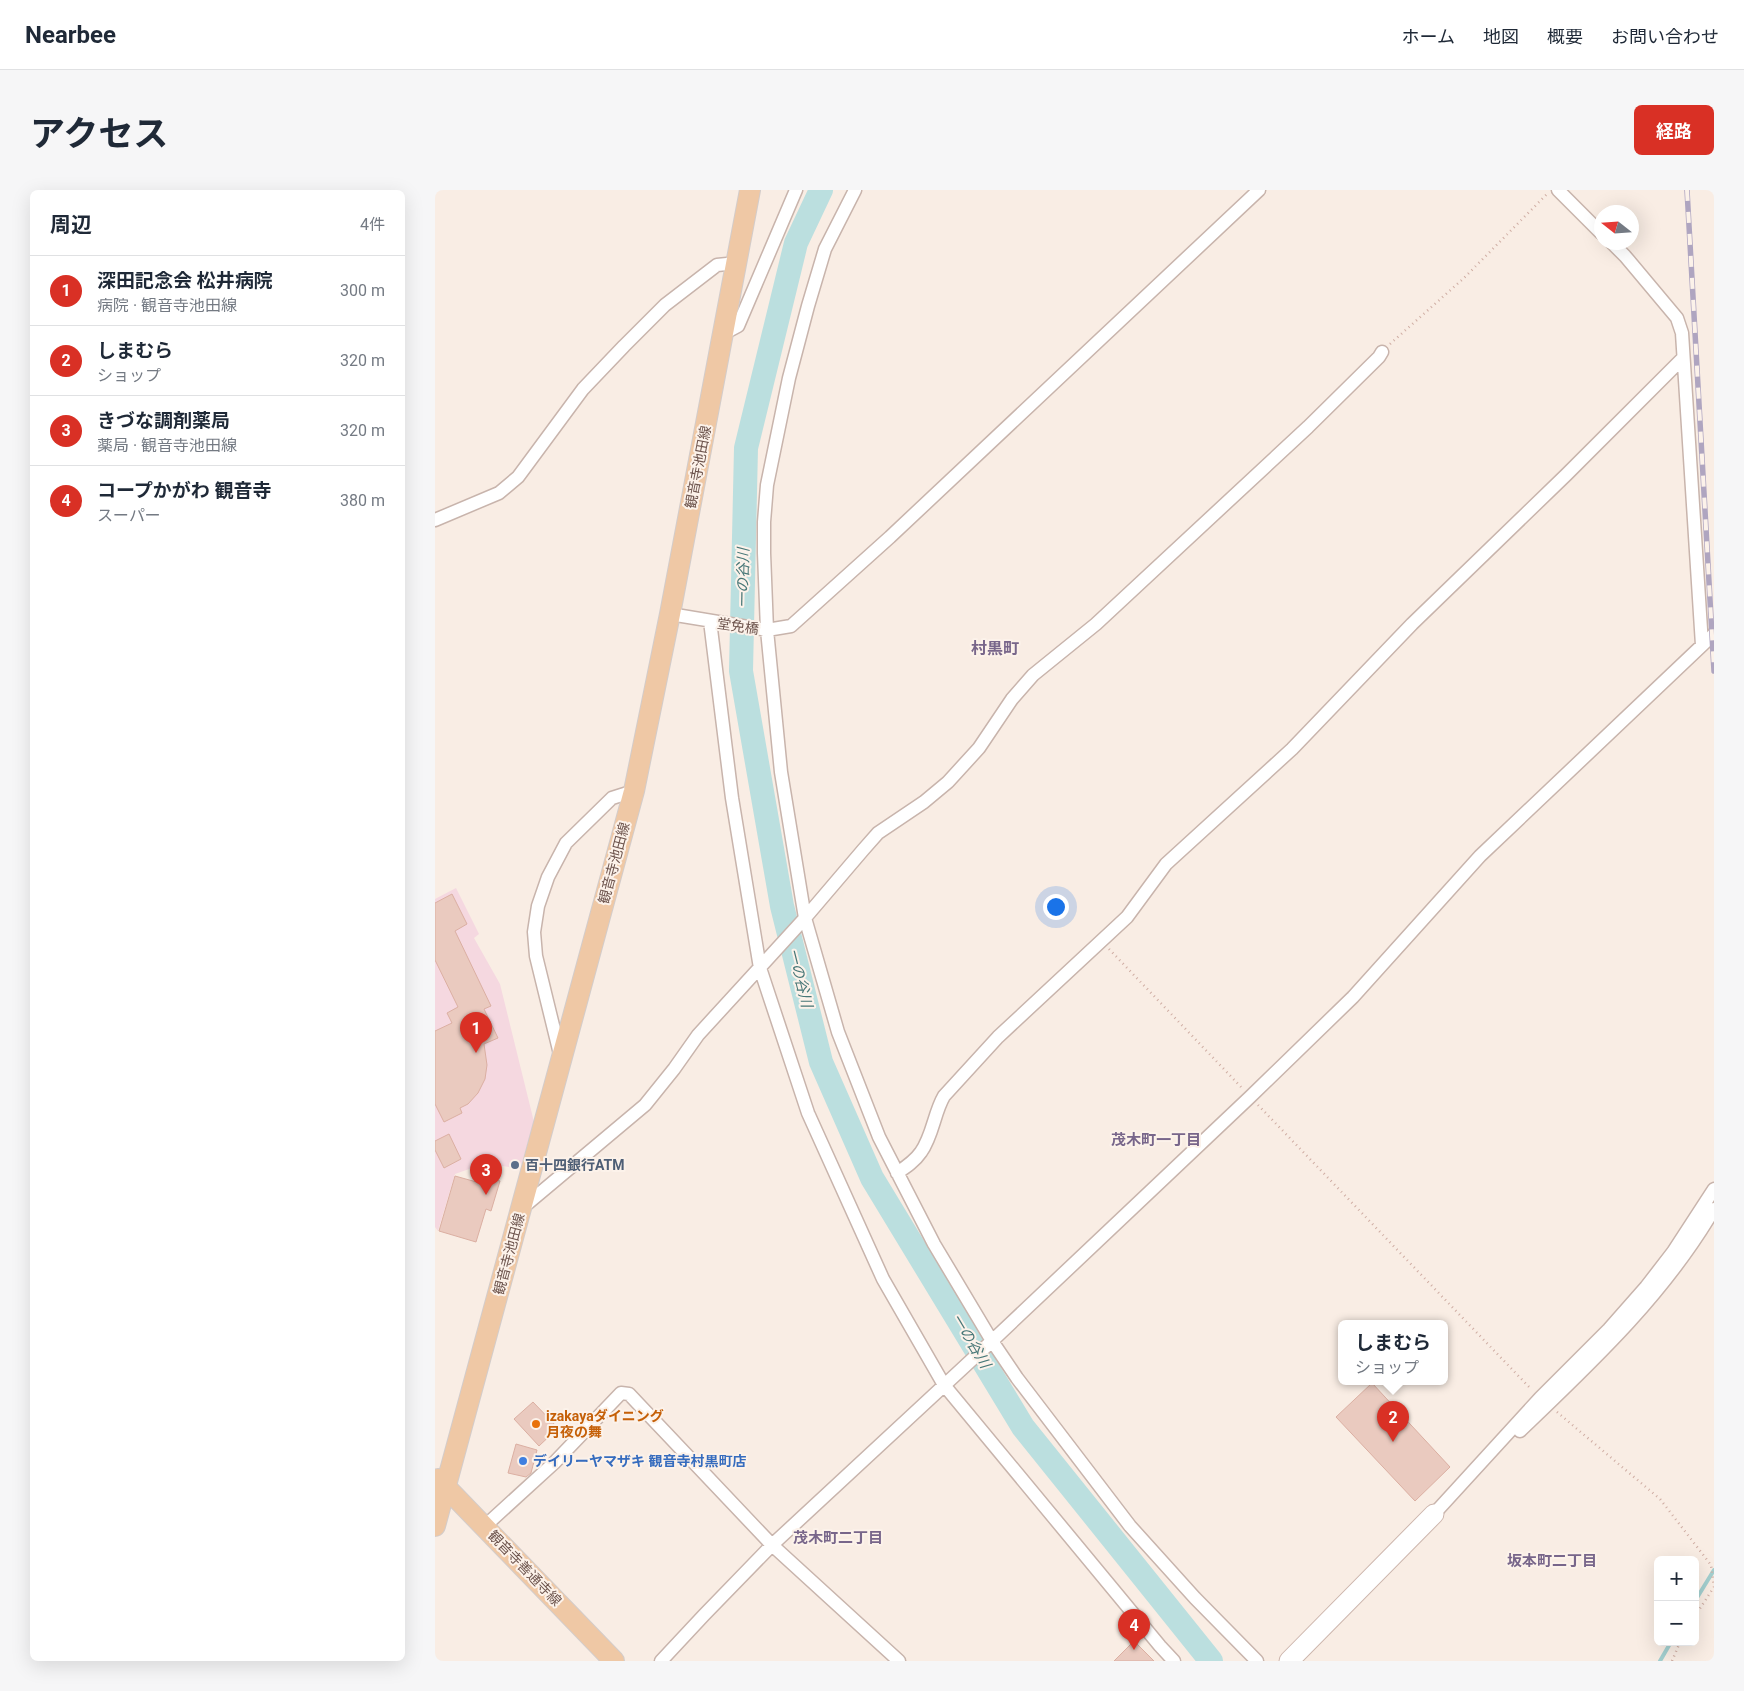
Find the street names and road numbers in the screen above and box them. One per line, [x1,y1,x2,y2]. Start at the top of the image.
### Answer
street label: 観音寺池田線 [682,424,714,510]
street label: 堂免橋 [716,615,760,637]
street label: 観音寺池田線 [595,820,633,906]
street label: 観音寺池田線 [490,1211,528,1297]
street label: 観音寺善通寺線 [485,1527,565,1609]

